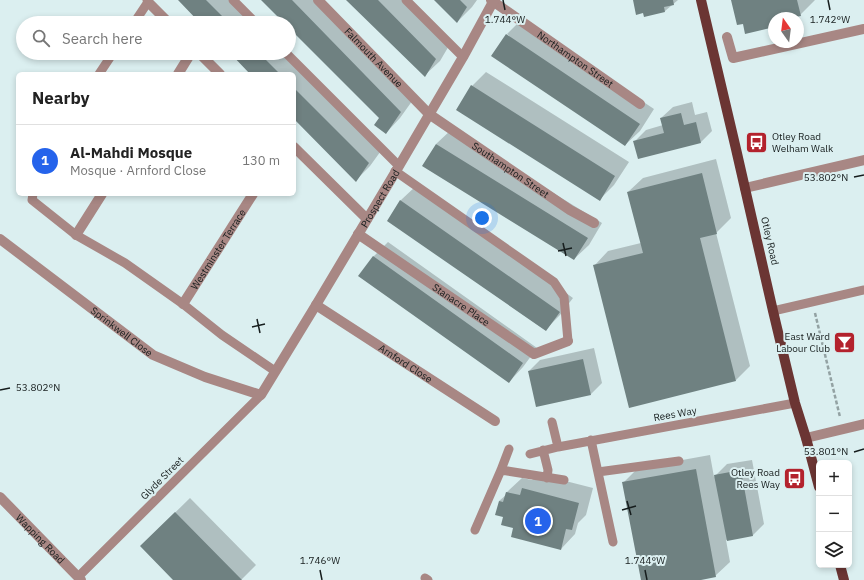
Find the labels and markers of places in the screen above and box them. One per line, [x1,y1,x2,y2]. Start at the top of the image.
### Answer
bus stop icon: Otley Road Welham Walk [744,129,770,155]
place label: Otley Road Welham Walk [772,130,834,155]
bar icon: East Ward Labour Club [832,329,858,355]
place label: East Ward Labour Club [776,330,830,355]
bus stop icon: Otley Road Rees Way [782,465,808,491]
place label: Otley Road Rees Way [731,466,780,491]
pin: 1 [525,506,551,536]

